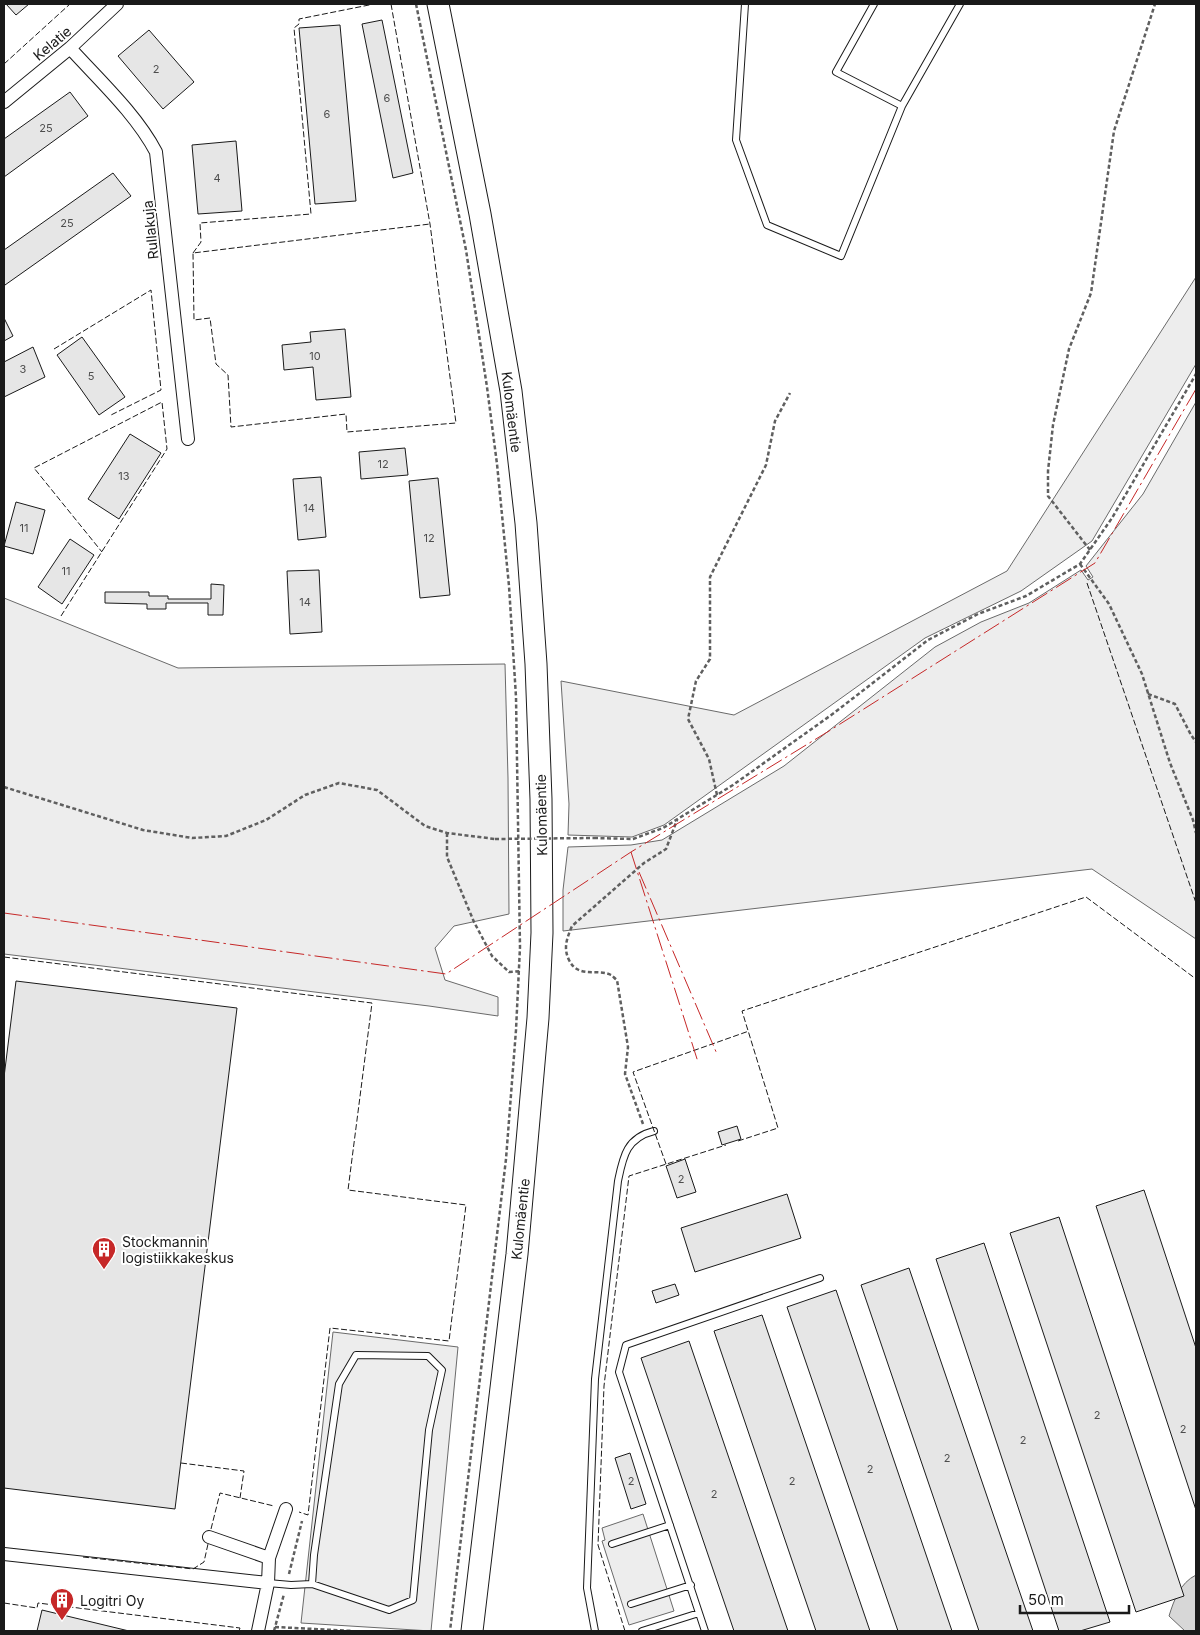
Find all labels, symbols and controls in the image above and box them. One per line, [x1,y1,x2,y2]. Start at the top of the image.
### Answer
street label: Kelatie [30,22,74,64]
house number: 2 [153,62,159,76]
house number: 6 [384,91,391,105]
house number: 6 [324,107,331,121]
house number: 25 [39,121,53,135]
house number: 4 [213,171,221,185]
street label: Rullakuja [138,200,162,260]
house number: 25 [60,216,74,230]
house number: 10 [309,349,321,363]
house number: 3 [20,362,27,376]
house number: 5 [88,369,95,383]
street label: Kulomäentie [499,370,525,454]
house number: 12 [377,457,389,471]
house number: 13 [118,469,130,483]
house number: 14 [303,501,315,515]
house number: 11 [20,521,28,535]
house number: 12 [423,531,435,545]
house number: 11 [62,564,70,578]
house number: 14 [299,595,311,609]
street label: Kulomäentie [532,774,550,856]
house number: 2 [678,1172,684,1186]
street label: Kulomäentie [507,1177,533,1261]
place label: Stockmannin logistiikkakeskus [122,1233,234,1266]
building icon: Stockmannin logistiikkakeskus [91,1236,117,1270]
house number: 2 [1094,1408,1100,1422]
house number: 2 [1180,1422,1186,1436]
house number: 2 [1020,1433,1026,1447]
house number: 2 [944,1451,950,1465]
house number: 2 [867,1462,873,1476]
house number: 2 [628,1474,634,1488]
house number: 2 [789,1474,795,1488]
house number: 2 [711,1487,717,1501]
scale bar [1020,1582,1129,1614]
building icon: Logitri Oy [49,1587,75,1621]
text: 50 m [1028,1590,1064,1609]
place label: Logitri Oy [80,1592,144,1609]

